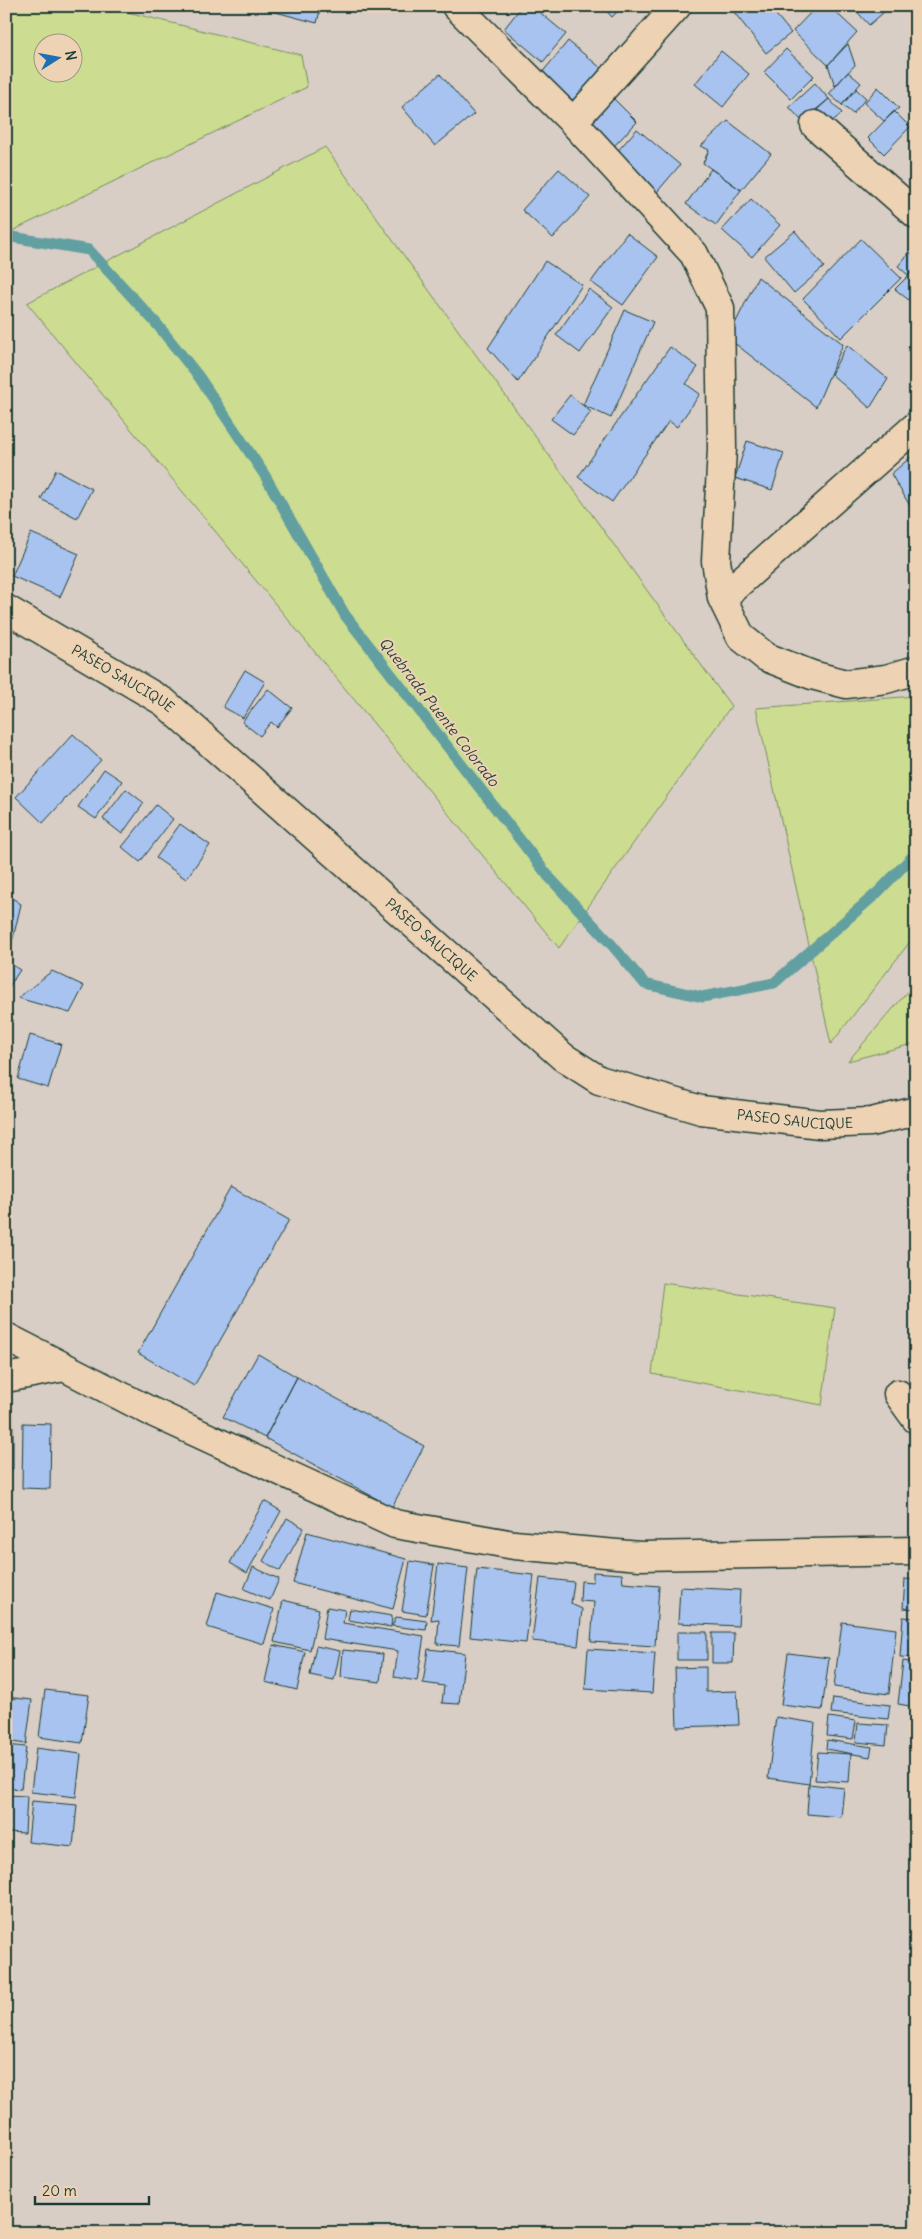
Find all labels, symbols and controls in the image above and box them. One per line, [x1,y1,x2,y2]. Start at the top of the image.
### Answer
north arrow [32,32,82,82]
text: N [61,49,81,62]
water label: Quebrada Puente Colorado [375,633,505,791]
street label: PASEO SAUCIQUE [68,641,178,716]
street label: PASEO SAUCIQUE [382,894,481,985]
street label: PASEO SAUCIQUE [736,1105,853,1133]
scale bar [35,2174,149,2206]
text: 20 m [42,2181,77,2200]

